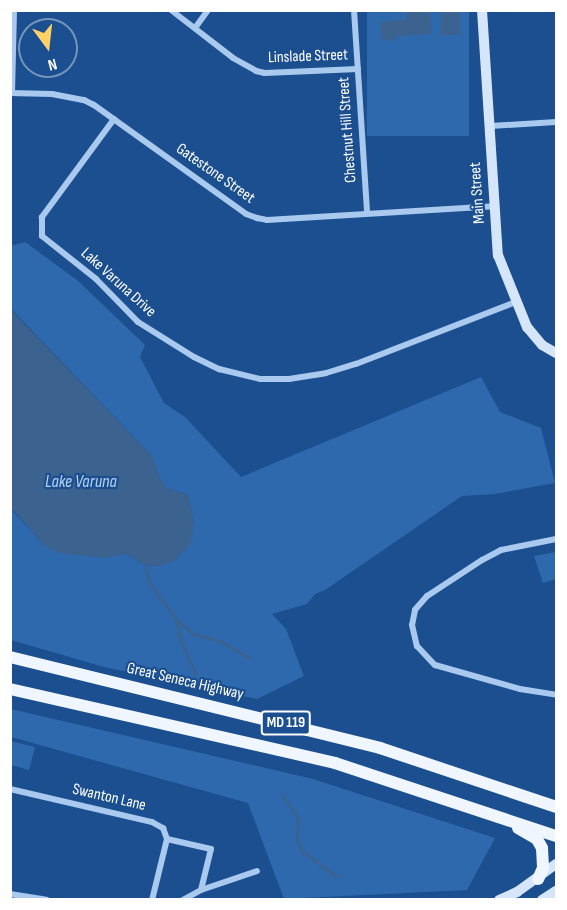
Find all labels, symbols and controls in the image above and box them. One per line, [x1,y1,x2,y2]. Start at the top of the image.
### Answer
north arrow [18,18,78,78]
street label: Linslade Street [268,46,348,68]
text: N [46,54,59,74]
street label: Chestnut Hill Street [335,76,361,184]
street label: Gatestone Street [172,140,258,208]
street label: Main Street [466,162,490,224]
street label: Lake Varuna Drive [76,244,160,322]
water label: Lake Varuna [45,471,117,493]
street label: Great Seneca Highway [125,659,245,705]
road number: MD 119 [260,711,312,735]
street label: Swanton Lane [70,780,148,816]

